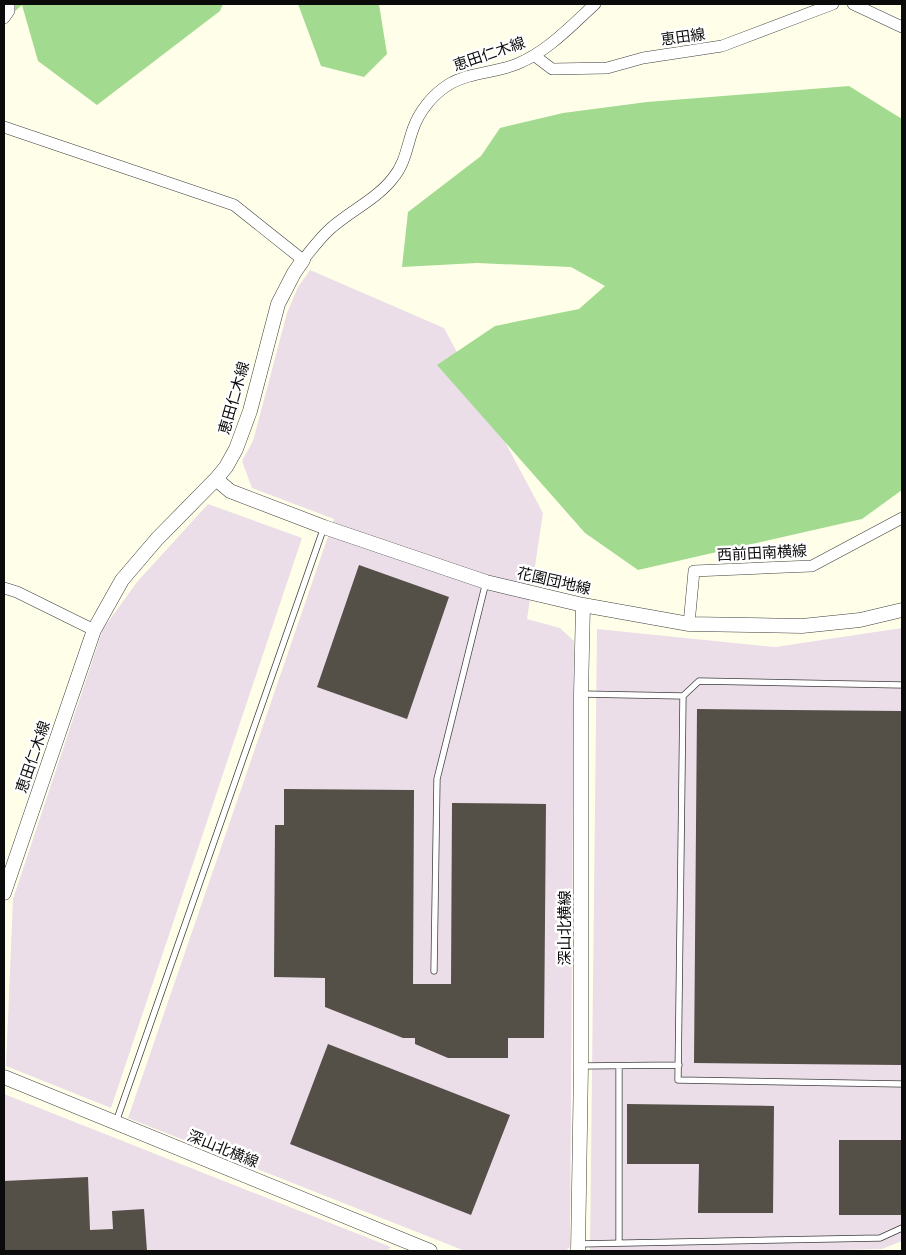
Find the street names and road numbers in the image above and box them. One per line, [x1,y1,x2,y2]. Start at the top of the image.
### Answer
street label: 恵田線 [660,26,706,48]
street label: 恵田仁木線 [451,34,527,74]
street label: 恵田仁木線 [216,360,252,436]
street label: 西前田南横線 [717,543,807,563]
street label: 花園団地線 [516,565,592,597]
street label: 恵田仁木線 [13,719,53,795]
street label: 深山北横線 [556,890,573,966]
street label: 深山北横線 [185,1127,261,1170]

